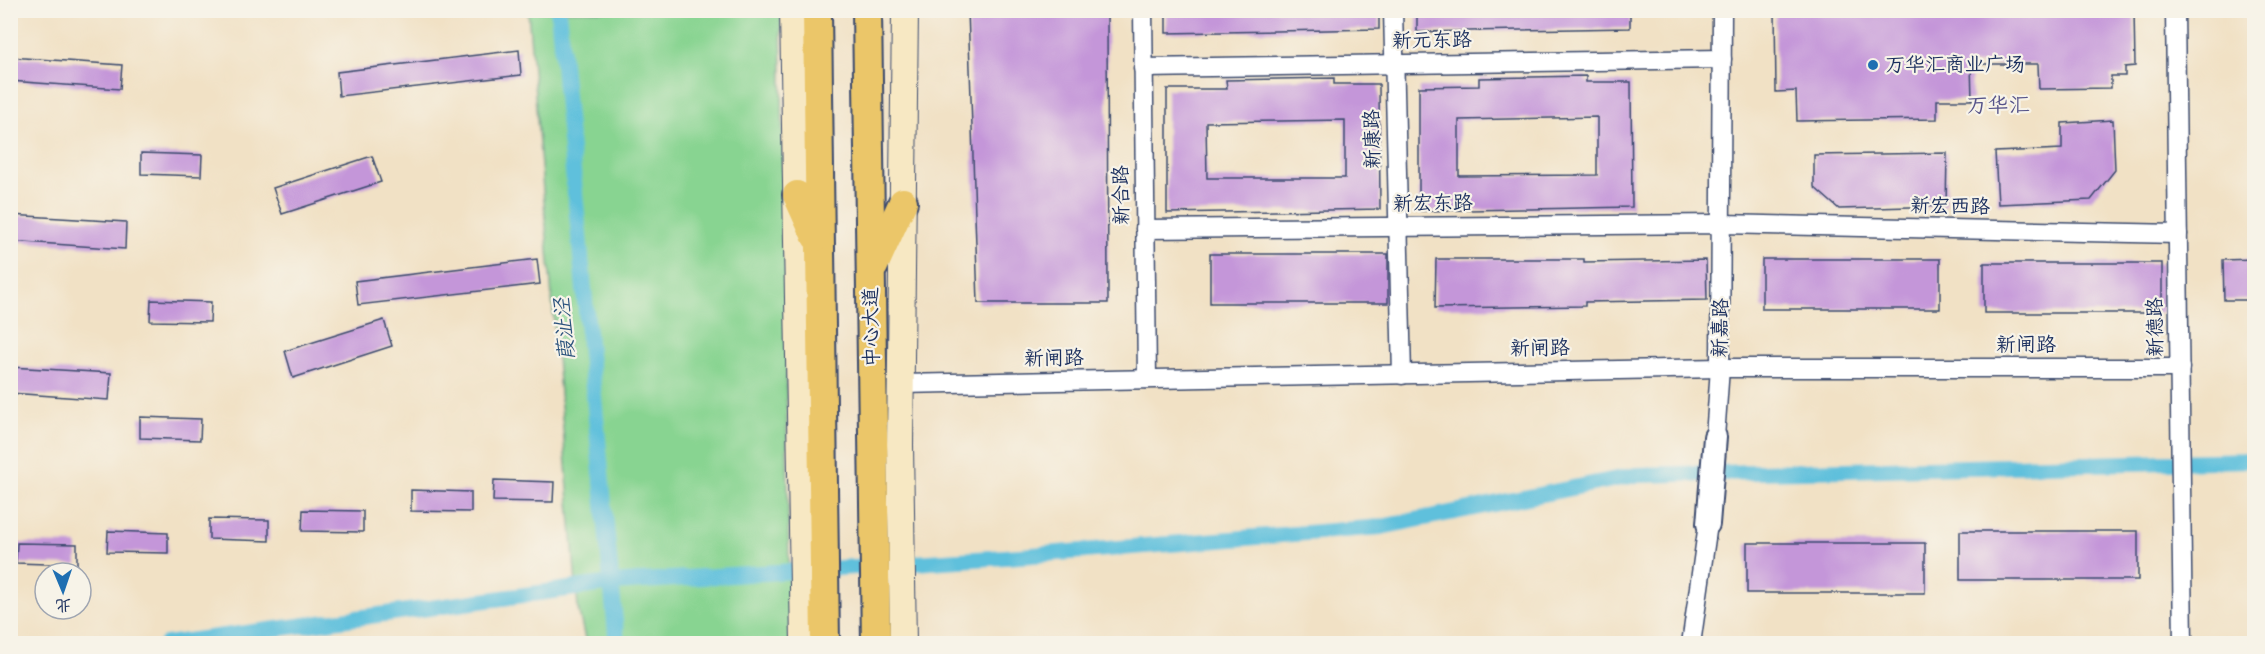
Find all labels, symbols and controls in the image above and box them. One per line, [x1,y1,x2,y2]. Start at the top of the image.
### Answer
street label: 新元东路 [1392,27,1473,55]
place label: 万华汇商业广场 [1885,52,2025,79]
marker: 万华汇商业广场 [1866,58,1880,72]
district label: 万华汇 [1967,92,2030,120]
street label: 新康路 [1359,108,1387,169]
street label: 新合路 [1108,164,1136,225]
street label: 新宏东路 [1393,190,1474,218]
street label: 新宏西路 [1910,193,1991,221]
street label: 中心大道 [858,287,886,367]
water label: 葭沚泾 [548,295,582,362]
street label: 新德路 [2142,296,2170,357]
street label: 新嘉路 [1707,297,1735,358]
street label: 新闸路 [1996,332,2057,359]
street label: 新闸路 [1510,335,1571,363]
street label: 新闸路 [1024,345,1085,373]
north arrow [33,561,93,621]
text: 北 [55,594,72,615]

